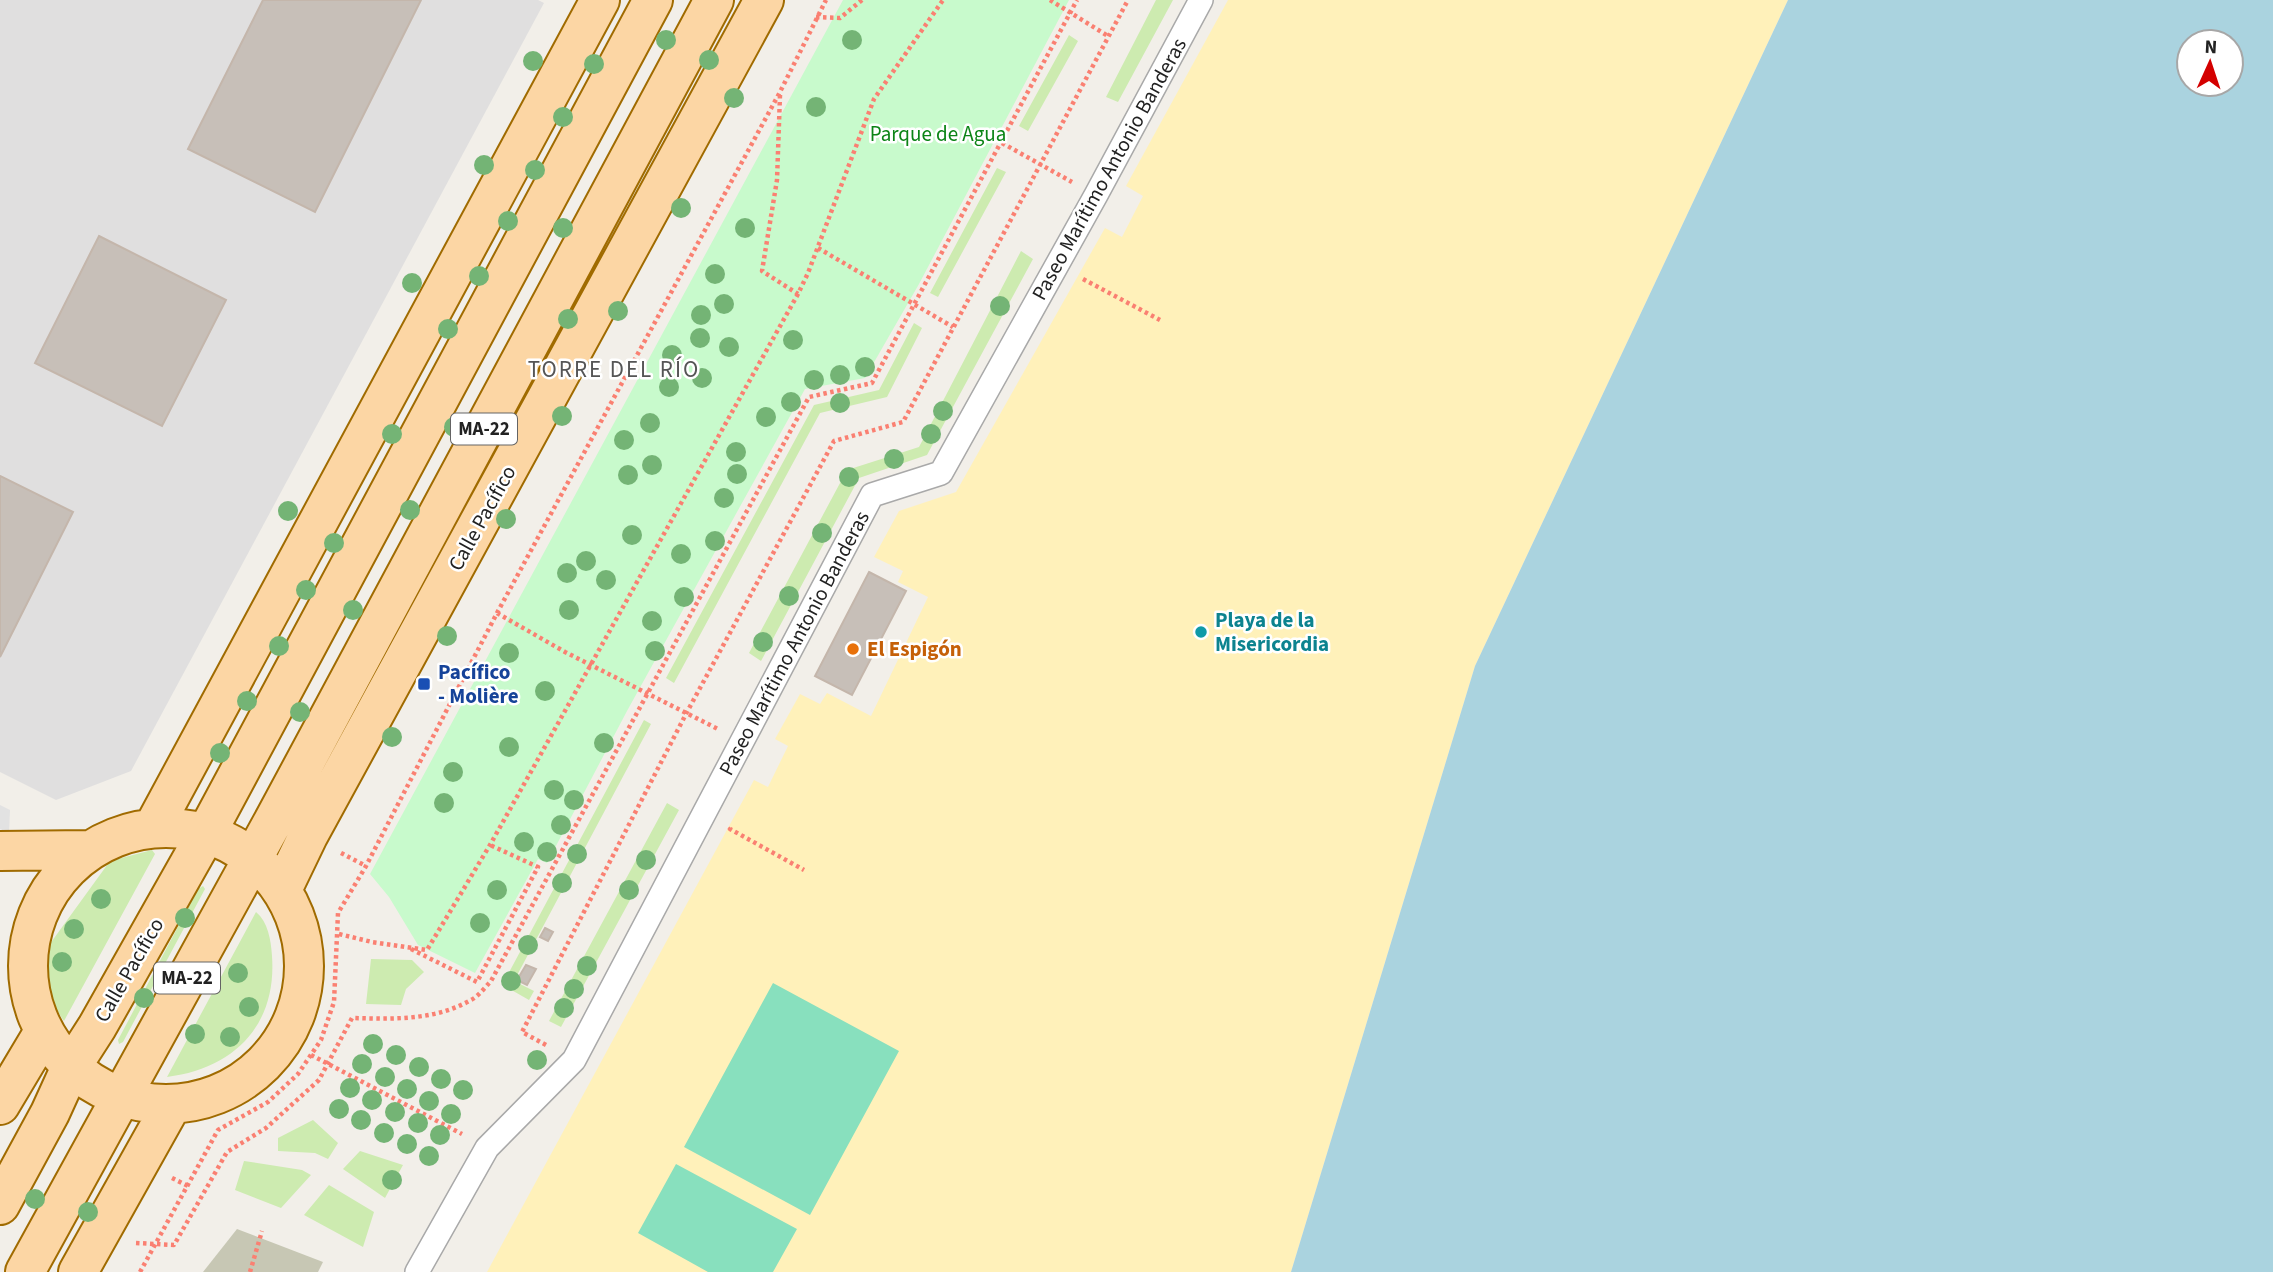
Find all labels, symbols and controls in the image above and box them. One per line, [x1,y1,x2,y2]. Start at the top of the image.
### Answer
north arrow [2175,28,2245,98]
street label: Paseo Marítimo Antonio Banderas [1024,32,1194,306]
text: N [2204,34,2218,61]
park label: Parque de Agua [870,119,1006,149]
district label: TORRE DEL RÍO [528,353,700,386]
road number: MA-22 [451,414,517,444]
street label: Calle Pacífico [441,460,523,576]
street label: Paseo Marítimo Antonio Banderas [711,505,877,781]
place label: Playa de la Misericordia [1215,605,1329,659]
marker: Playa de la Misericordia [1193,624,1209,640]
place label: El Espigón [867,634,962,664]
marker: El Espigón [845,641,861,657]
place label: Pacífico - Molière [438,657,519,711]
marker: Pacífico - Molière [416,676,432,692]
street label: Calle Pacífico [87,912,171,1028]
road number: MA-22 [154,962,220,994]

